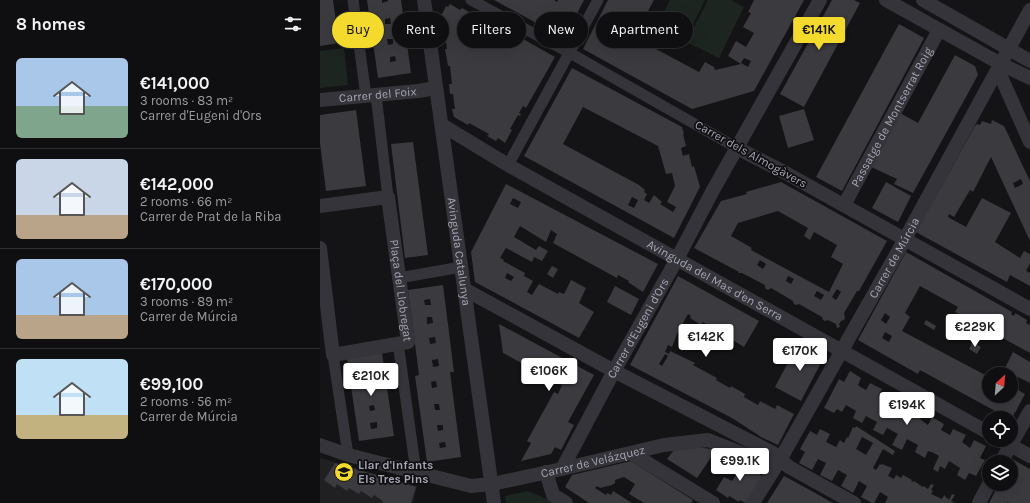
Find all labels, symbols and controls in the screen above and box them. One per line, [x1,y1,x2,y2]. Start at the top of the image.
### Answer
chip: Buy [332,12,384,48]
chip: Rent [392,12,449,48]
chip: Filters [457,12,526,48]
chip: New [534,12,588,48]
chip: Apartment [596,12,693,48]
icon: filters [282,13,304,35]
text: 8 homes [16,14,86,34]
pin: €141K [791,17,847,51]
text: €141K [802,22,836,37]
street label: Passatge de Montserrat Roig [848,45,935,189]
text: €141,000 [140,73,210,93]
icon: home [48,74,96,122]
street label: Carrer del Foix [338,84,417,105]
text: 3 rooms · 83 m² [140,93,233,108]
text: Carrer d'Eugeni d'Ors [140,108,262,123]
street label: Carrer dels Almogàvers [692,117,810,191]
text: €142,000 [140,174,214,194]
icon: home [48,175,96,223]
text: 2 rooms · 66 m² [140,194,232,209]
street label: Avinguda Catalunya [445,196,473,307]
text: Carrer de Prat de la Riba [140,209,282,224]
street label: Carrer de Múrcia [866,215,922,301]
street label: Avinguda del Mas d'en Serra [644,237,785,324]
street label: Plaça del Llobregat [387,239,415,343]
text: €170,000 [140,274,213,294]
icon: home [48,275,96,323]
street label: Carrer d'Eugeni d'Ors [604,276,672,381]
text: 3 rooms · 89 m² [140,294,233,309]
text: Carrer de Múrcia [140,309,238,324]
pin: €229K [947,314,1003,348]
text: €229K [955,319,995,334]
pin: €142K [678,324,734,358]
text: €142K [688,329,724,344]
pin: €170K [772,338,828,372]
text: €170K [782,343,818,358]
pin: €106K [521,358,577,392]
pin: €210K [343,363,399,397]
text: €106K [530,363,568,378]
north arrow [982,367,1018,403]
map controls [982,367,1018,491]
text: €210K [352,368,390,383]
text: €99,100 [140,374,203,394]
icon: home [48,375,96,423]
pin: €194K [879,392,935,426]
text: 2 rooms · 56 m² [140,394,232,409]
text: €194K [888,397,926,412]
text: Carrer de Múrcia [140,409,238,424]
button: locate [982,411,1018,447]
street label: Carrer de Velázquez [539,443,647,480]
pin: €99.1K [707,448,773,482]
text: €99.1K [720,453,760,468]
button: layers [982,455,1018,491]
place label: Llar d'infants Els Tres Pins [358,458,433,486]
school or university icon: Llar d'infants Els Tres Pins [333,461,355,483]

